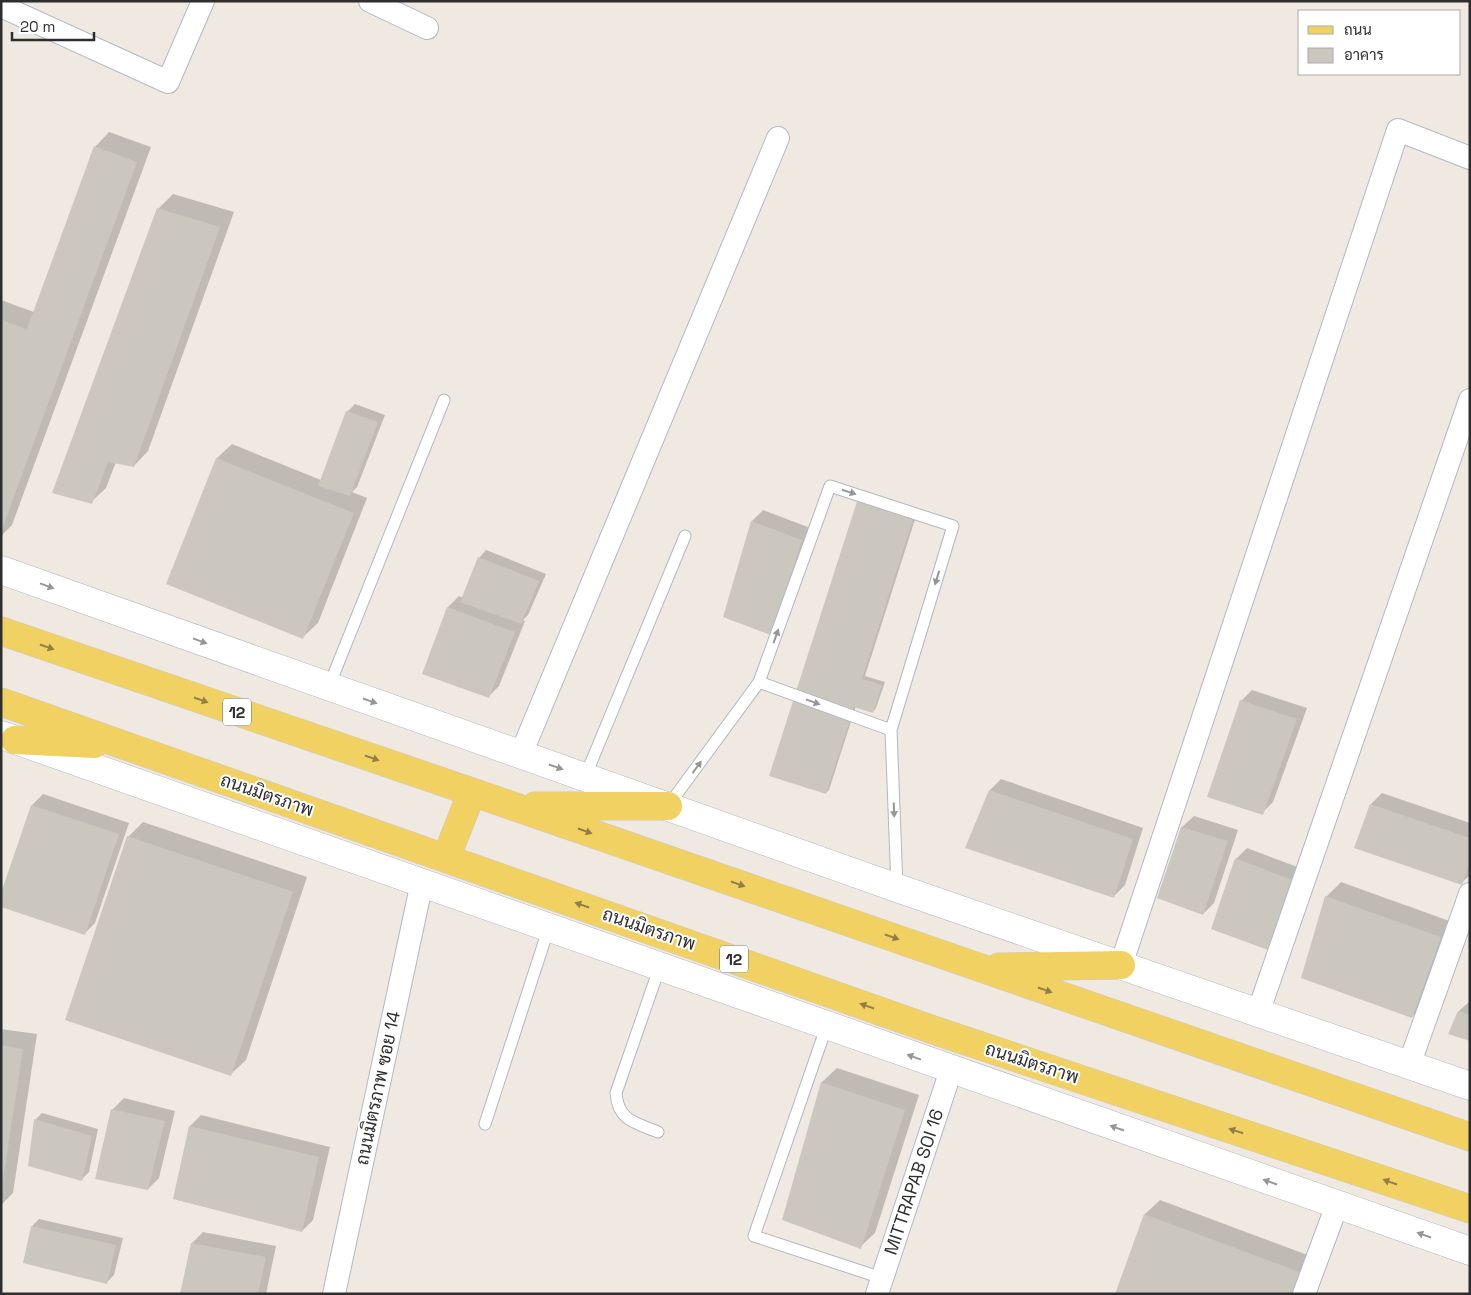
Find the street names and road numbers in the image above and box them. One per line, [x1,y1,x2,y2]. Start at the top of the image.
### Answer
road number: 12 [223,699,251,726]
street label: ถนนมิตรภาพ [218,768,317,821]
street label: ถนนมิตรภาพ [600,902,699,955]
road number: 12 [720,946,748,972]
street label: ถนนมิตรภาพ ซอย 14 [350,1009,405,1167]
street label: ถนนมิตรภาพ [983,1037,1082,1088]
street label: MITTRAPAB SOI 16 [879,1106,948,1258]

